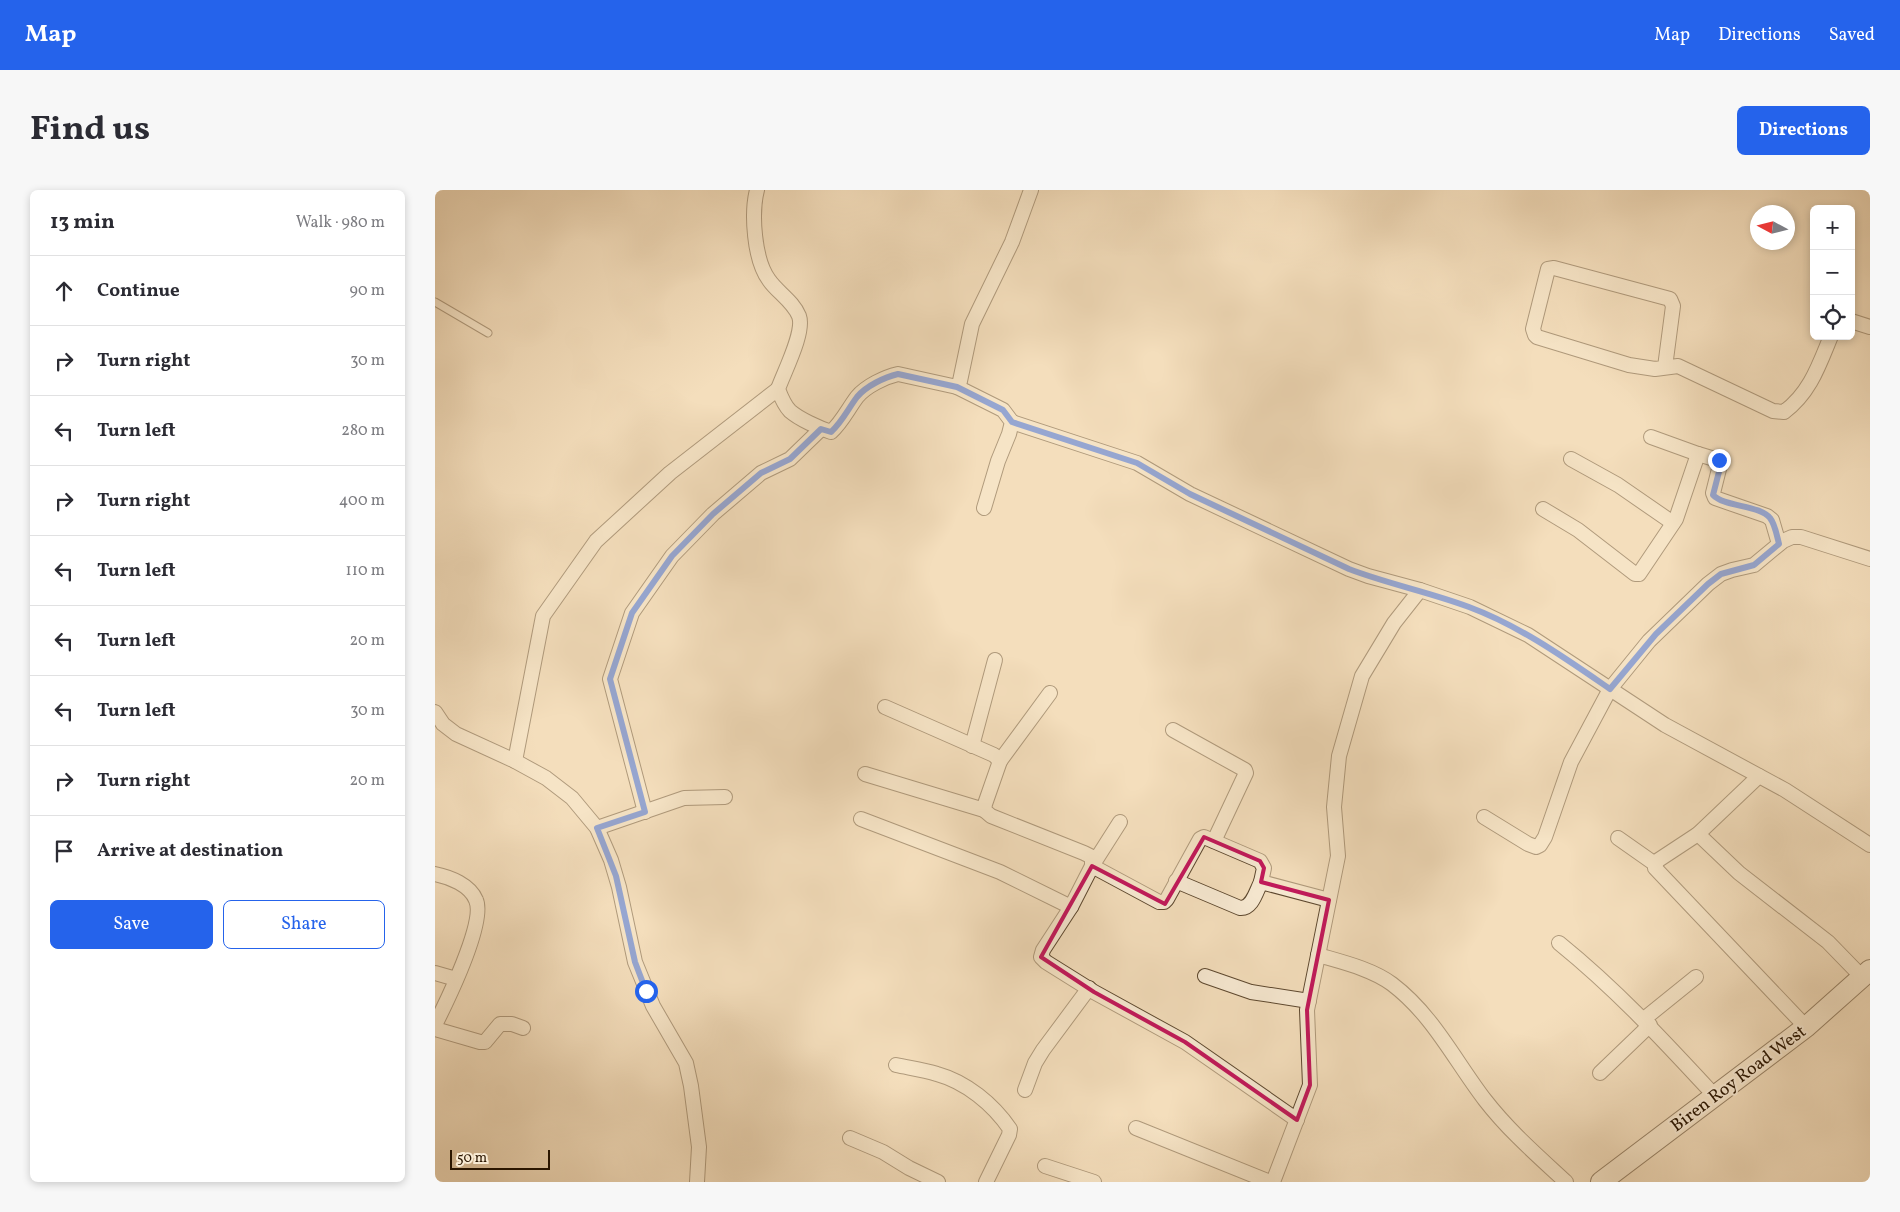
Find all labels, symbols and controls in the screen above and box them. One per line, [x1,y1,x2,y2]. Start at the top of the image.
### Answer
text: Map [25,18,76,52]
text: Map [1654,23,1690,48]
text: Directions [1718,23,1801,48]
text: Saved [1829,23,1875,48]
text: Find us [30,106,150,154]
button: Directions [1737,106,1870,155]
north arrow [1750,205,1795,250]
map controls [1810,205,1855,340]
button: + [1810,205,1855,250]
text: 13 min [50,208,115,237]
text: Walk · 980 m [296,212,385,234]
button: − [1810,250,1855,295]
icon: ahead [50,277,78,305]
text: Continue [97,278,180,304]
text: 90 m [349,280,385,302]
button: locate [1810,295,1855,340]
icon: right [50,347,78,375]
text: Turn right [97,348,190,374]
text: 30 m [350,350,385,372]
icon: left [50,417,78,445]
text: Turn left [97,418,176,444]
text: 280 m [341,420,385,442]
route end [1708,449,1731,472]
icon: right [50,487,78,515]
text: Turn right [97,488,190,514]
text: 400 m [339,490,385,512]
icon: left [50,557,78,585]
text: Turn left [97,558,176,584]
text: 110 m [346,560,385,582]
icon: left [50,627,78,655]
text: Turn left [97,628,176,654]
text: 20 m [350,630,385,652]
icon: left [50,697,78,725]
text: Turn left [97,698,176,724]
text: 30 m [350,700,385,722]
icon: right [50,767,78,795]
text: Turn right [97,768,190,794]
text: 20 m [350,770,385,792]
icon: arrive [50,837,78,865]
text: Arrive at destination [97,838,283,864]
button: Save [50,900,213,949]
button: Share [223,900,385,949]
route start [635,980,658,1003]
street label: Biren Roy Road West [1666,1020,1812,1139]
scale bar [450,1147,550,1170]
text: 50 m [457,1149,487,1168]

